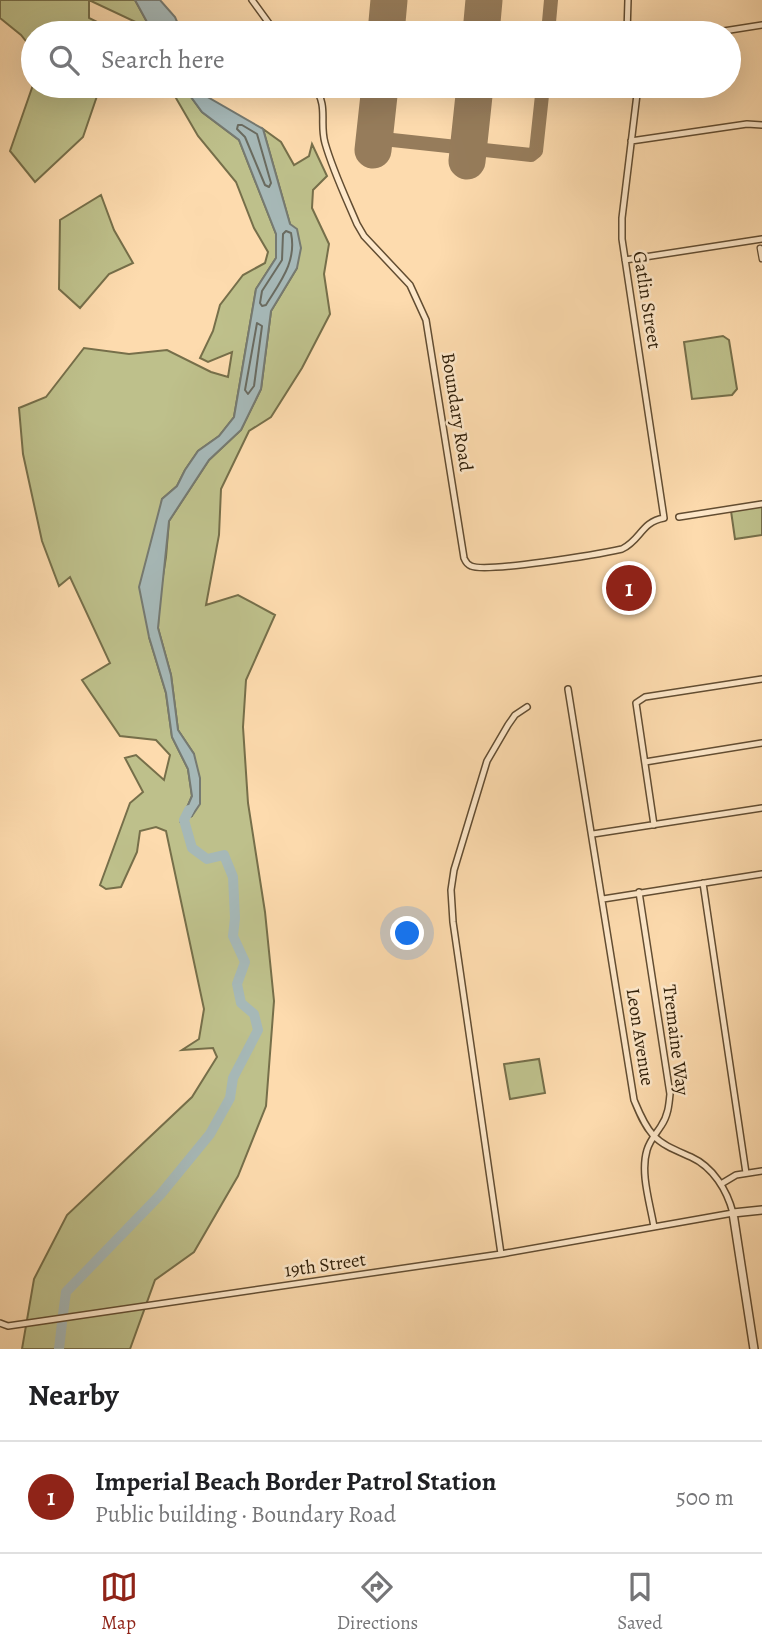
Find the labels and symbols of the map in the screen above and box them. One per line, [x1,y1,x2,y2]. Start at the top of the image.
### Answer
street label: Gatlin Street [626,249,668,351]
street label: Boundary Road [435,351,479,474]
pin: 1 [606,562,652,614]
your location [390,916,424,950]
street label: Tremaine Way [656,983,696,1097]
street label: Leon Avenue [619,986,661,1088]
street label: 19th Street [283,1246,367,1284]

